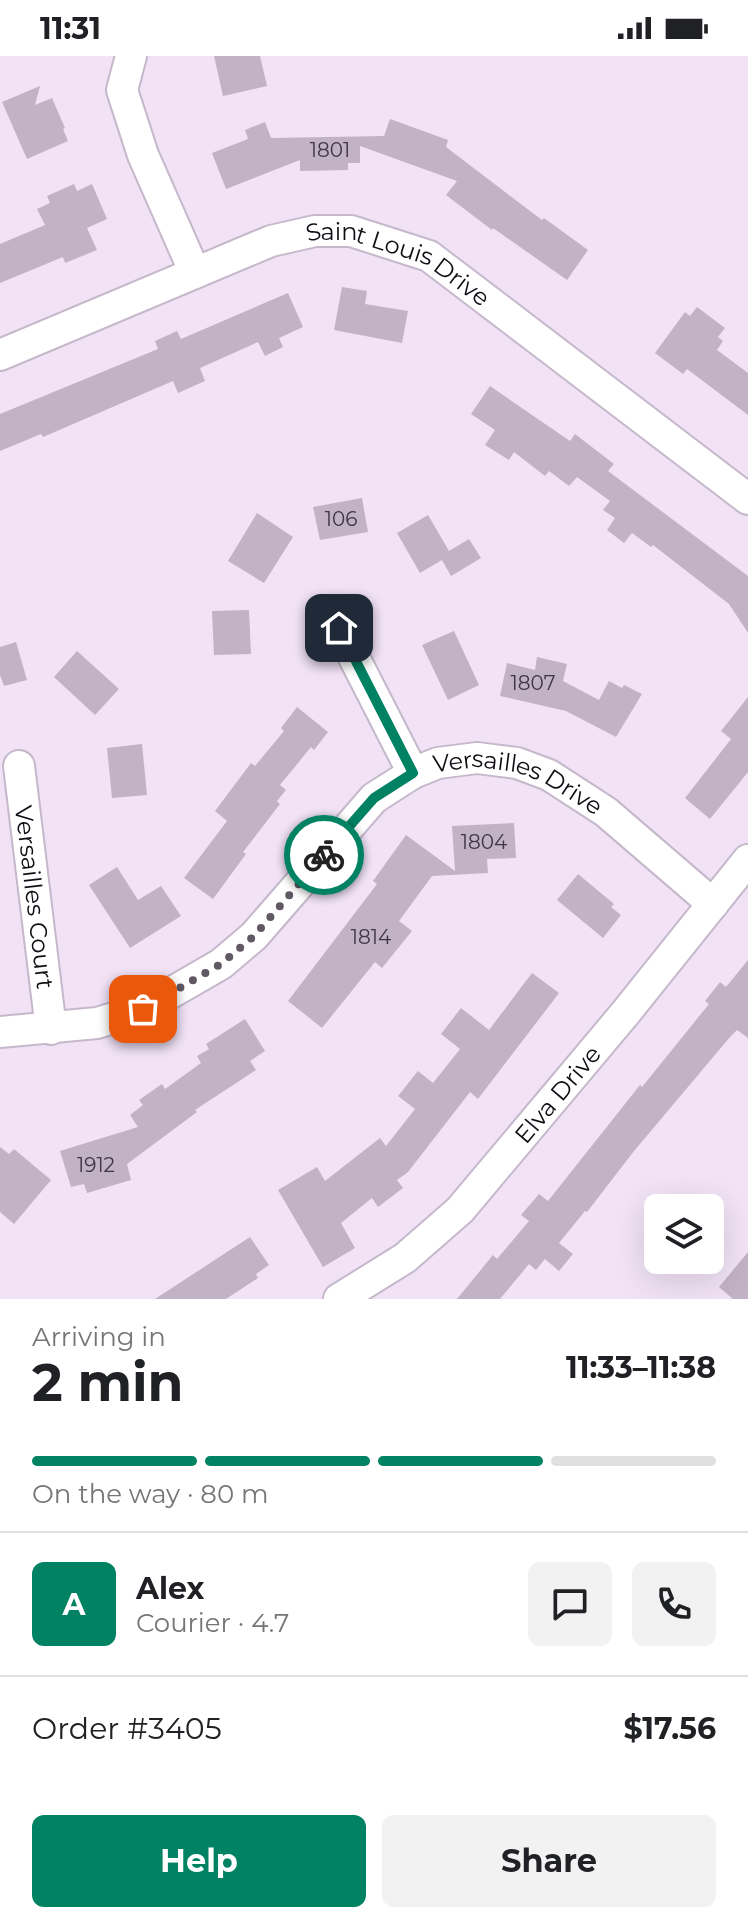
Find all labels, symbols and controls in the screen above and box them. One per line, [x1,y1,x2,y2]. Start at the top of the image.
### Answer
text: 11:31 [40,10,101,47]
house number: 1801 [310,138,350,162]
street label: Saint Louis Drive [303,216,496,312]
house number: 106 [325,507,357,531]
pin [305,594,373,662]
icon: home [317,606,361,650]
house number: 1807 [511,671,555,695]
street label: Versailles Drive [431,743,608,821]
street label: Versailles Court [9,804,61,991]
courier [284,815,364,895]
house number: 1804 [461,830,507,854]
icon: bike [302,833,346,877]
house number: 1814 [351,925,391,949]
pin [109,975,177,1043]
icon: bag [121,987,165,1031]
street label: Elva Drive [508,1039,606,1149]
house number: 1912 [77,1153,115,1177]
map controls [644,1194,724,1274]
button: layers [644,1194,724,1274]
text: Arriving in [32,1321,166,1353]
text: 11:33–11:38 [566,1349,716,1386]
text: 2 min [32,1351,184,1414]
text: On the way · 80 m [32,1478,269,1510]
button: chat [528,1562,612,1646]
button: phone [632,1562,716,1646]
text: Alex [136,1570,204,1607]
text: A [63,1586,85,1623]
text: Courier · 4.7 [136,1607,289,1639]
text: Order #3405 [32,1710,222,1747]
text: $17.56 [623,1710,716,1747]
button: Help [32,1815,366,1907]
button: Share [382,1815,716,1907]

